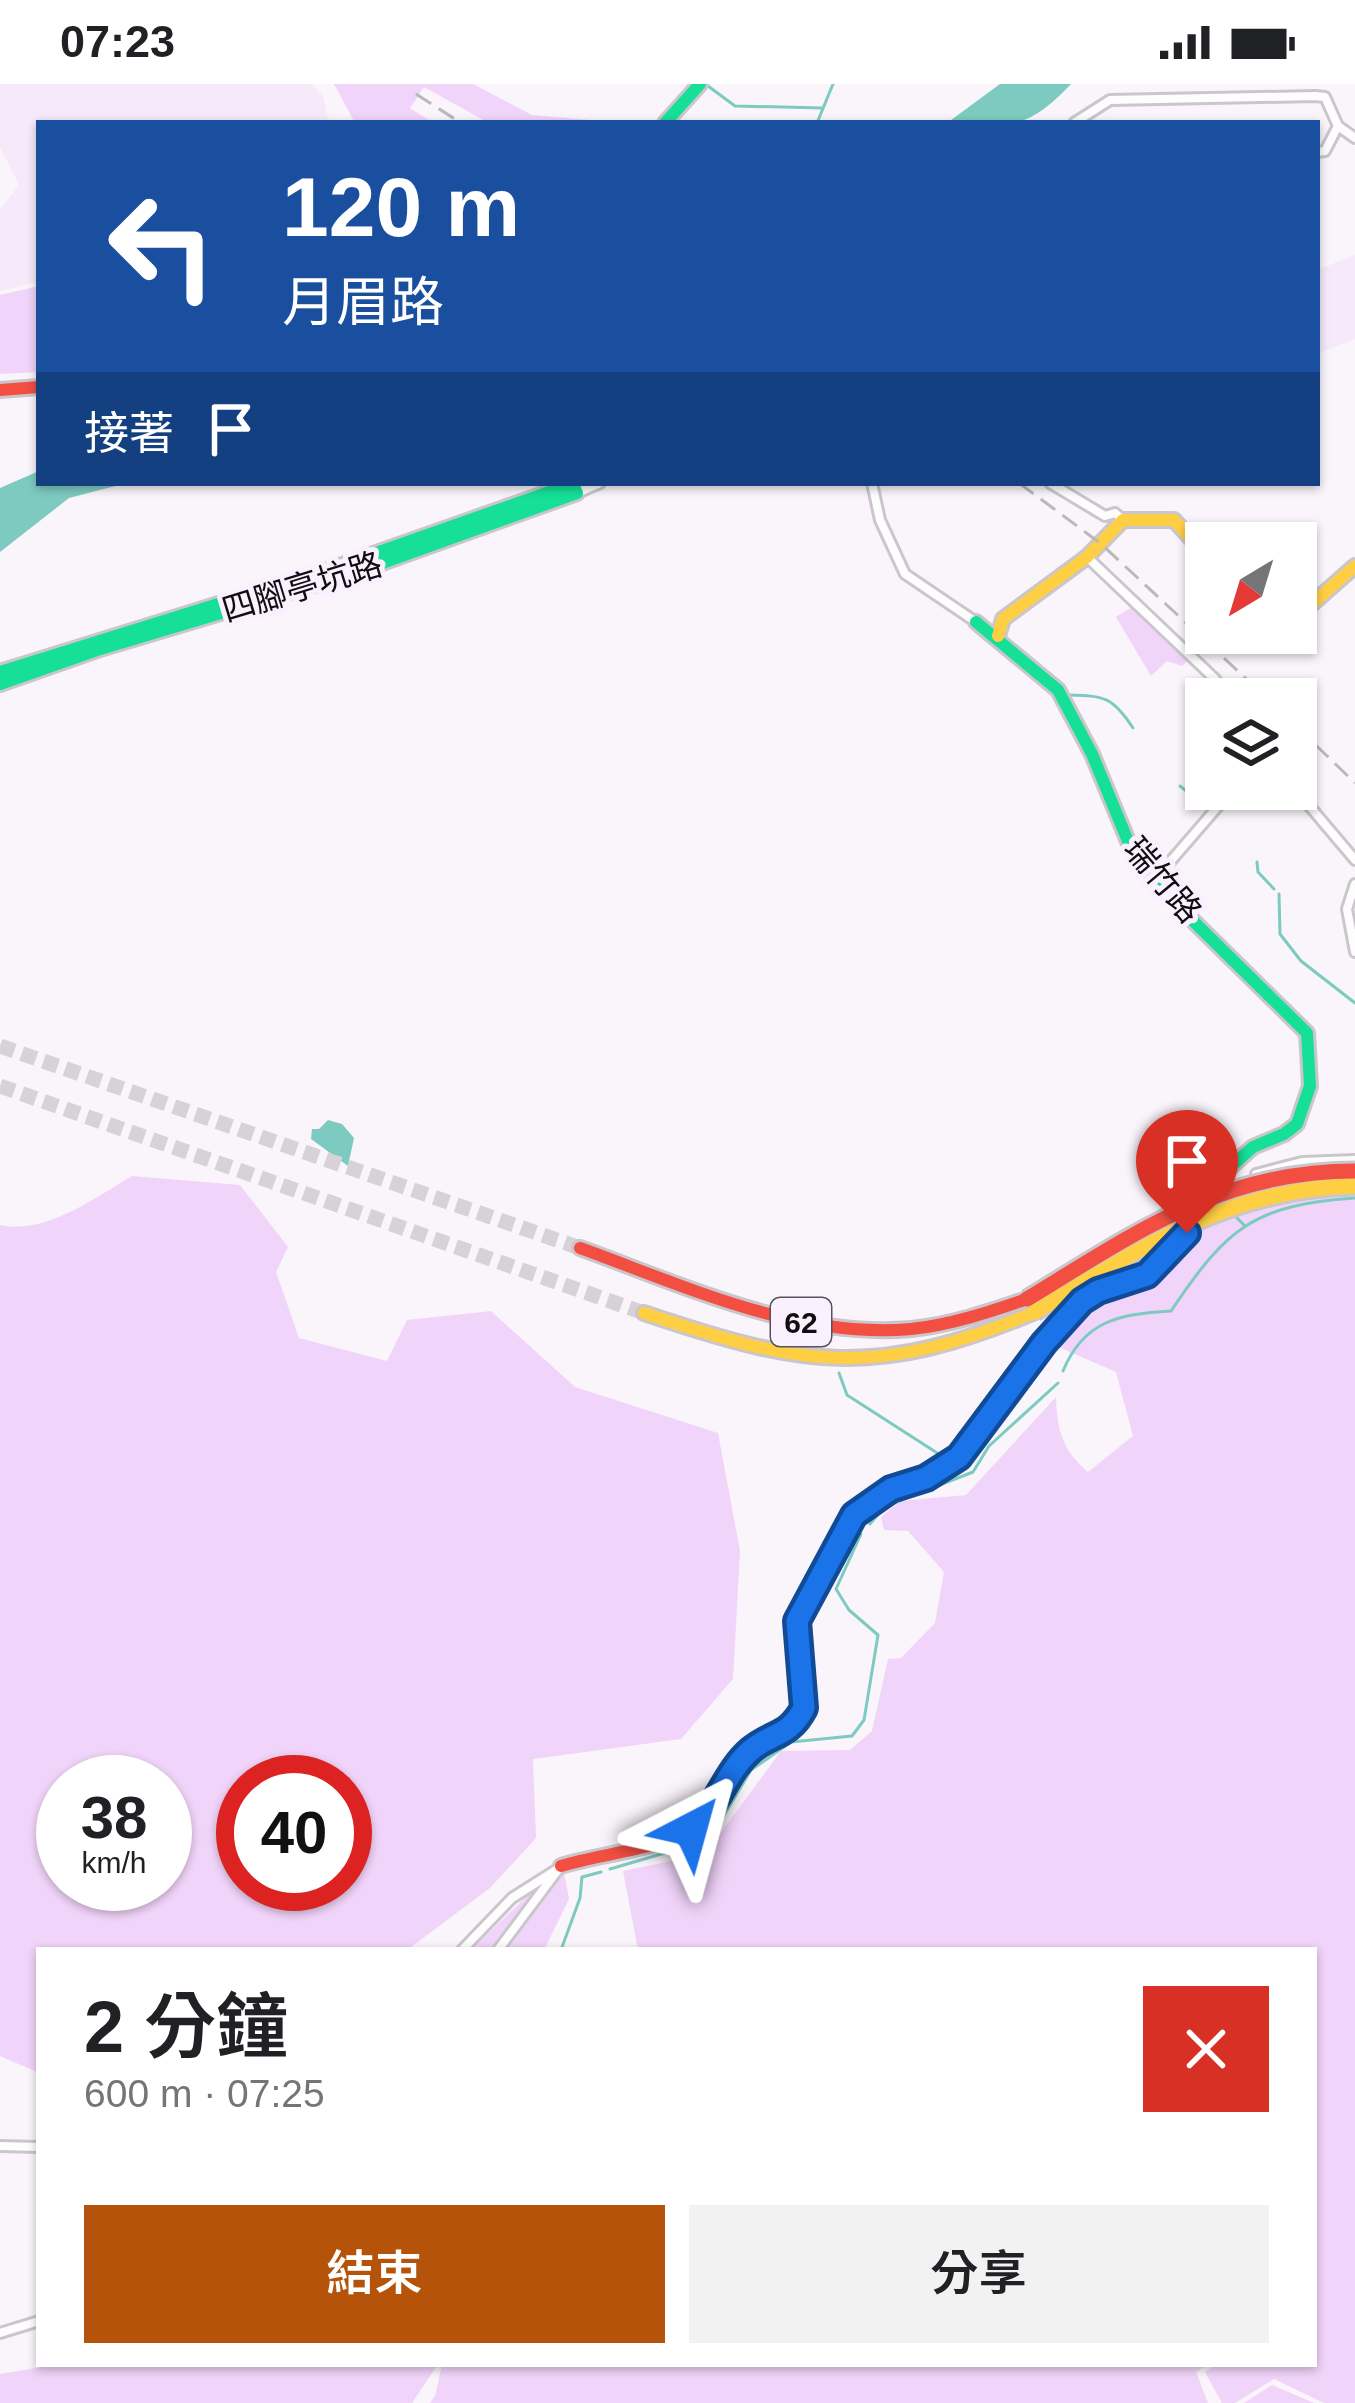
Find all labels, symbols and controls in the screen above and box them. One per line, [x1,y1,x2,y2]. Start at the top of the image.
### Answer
text: 07:23 [60,16,175,67]
text: 120 m [282,160,520,254]
icon: left [84,168,240,324]
text: 月眉路 [282,272,444,332]
icon: arrive [198,396,264,462]
text: 接著 [84,408,174,459]
north arrow [1185,522,1317,654]
map controls [1185,522,1317,810]
street label: 四腳亭坑路 [218,545,386,629]
button: layers [1185,678,1317,810]
street label: 瑞竹路 [1117,830,1209,930]
pin [1136,1110,1238,1233]
icon: arrive [1154,1128,1220,1194]
road number: 62 [771,1298,831,1346]
speed limit sign: 40 [216,1755,372,1911]
position arrow [628,1766,754,1892]
text: 38 [81,1784,147,1851]
text: km/h [81,1846,147,1879]
button: close [1143,1986,1269,2112]
text: 2 分鐘 [84,1987,288,2067]
text: 600 m · 07:25 [84,2072,325,2115]
button: 結束 [84,2205,665,2343]
button: 分享 [689,2205,1269,2343]

